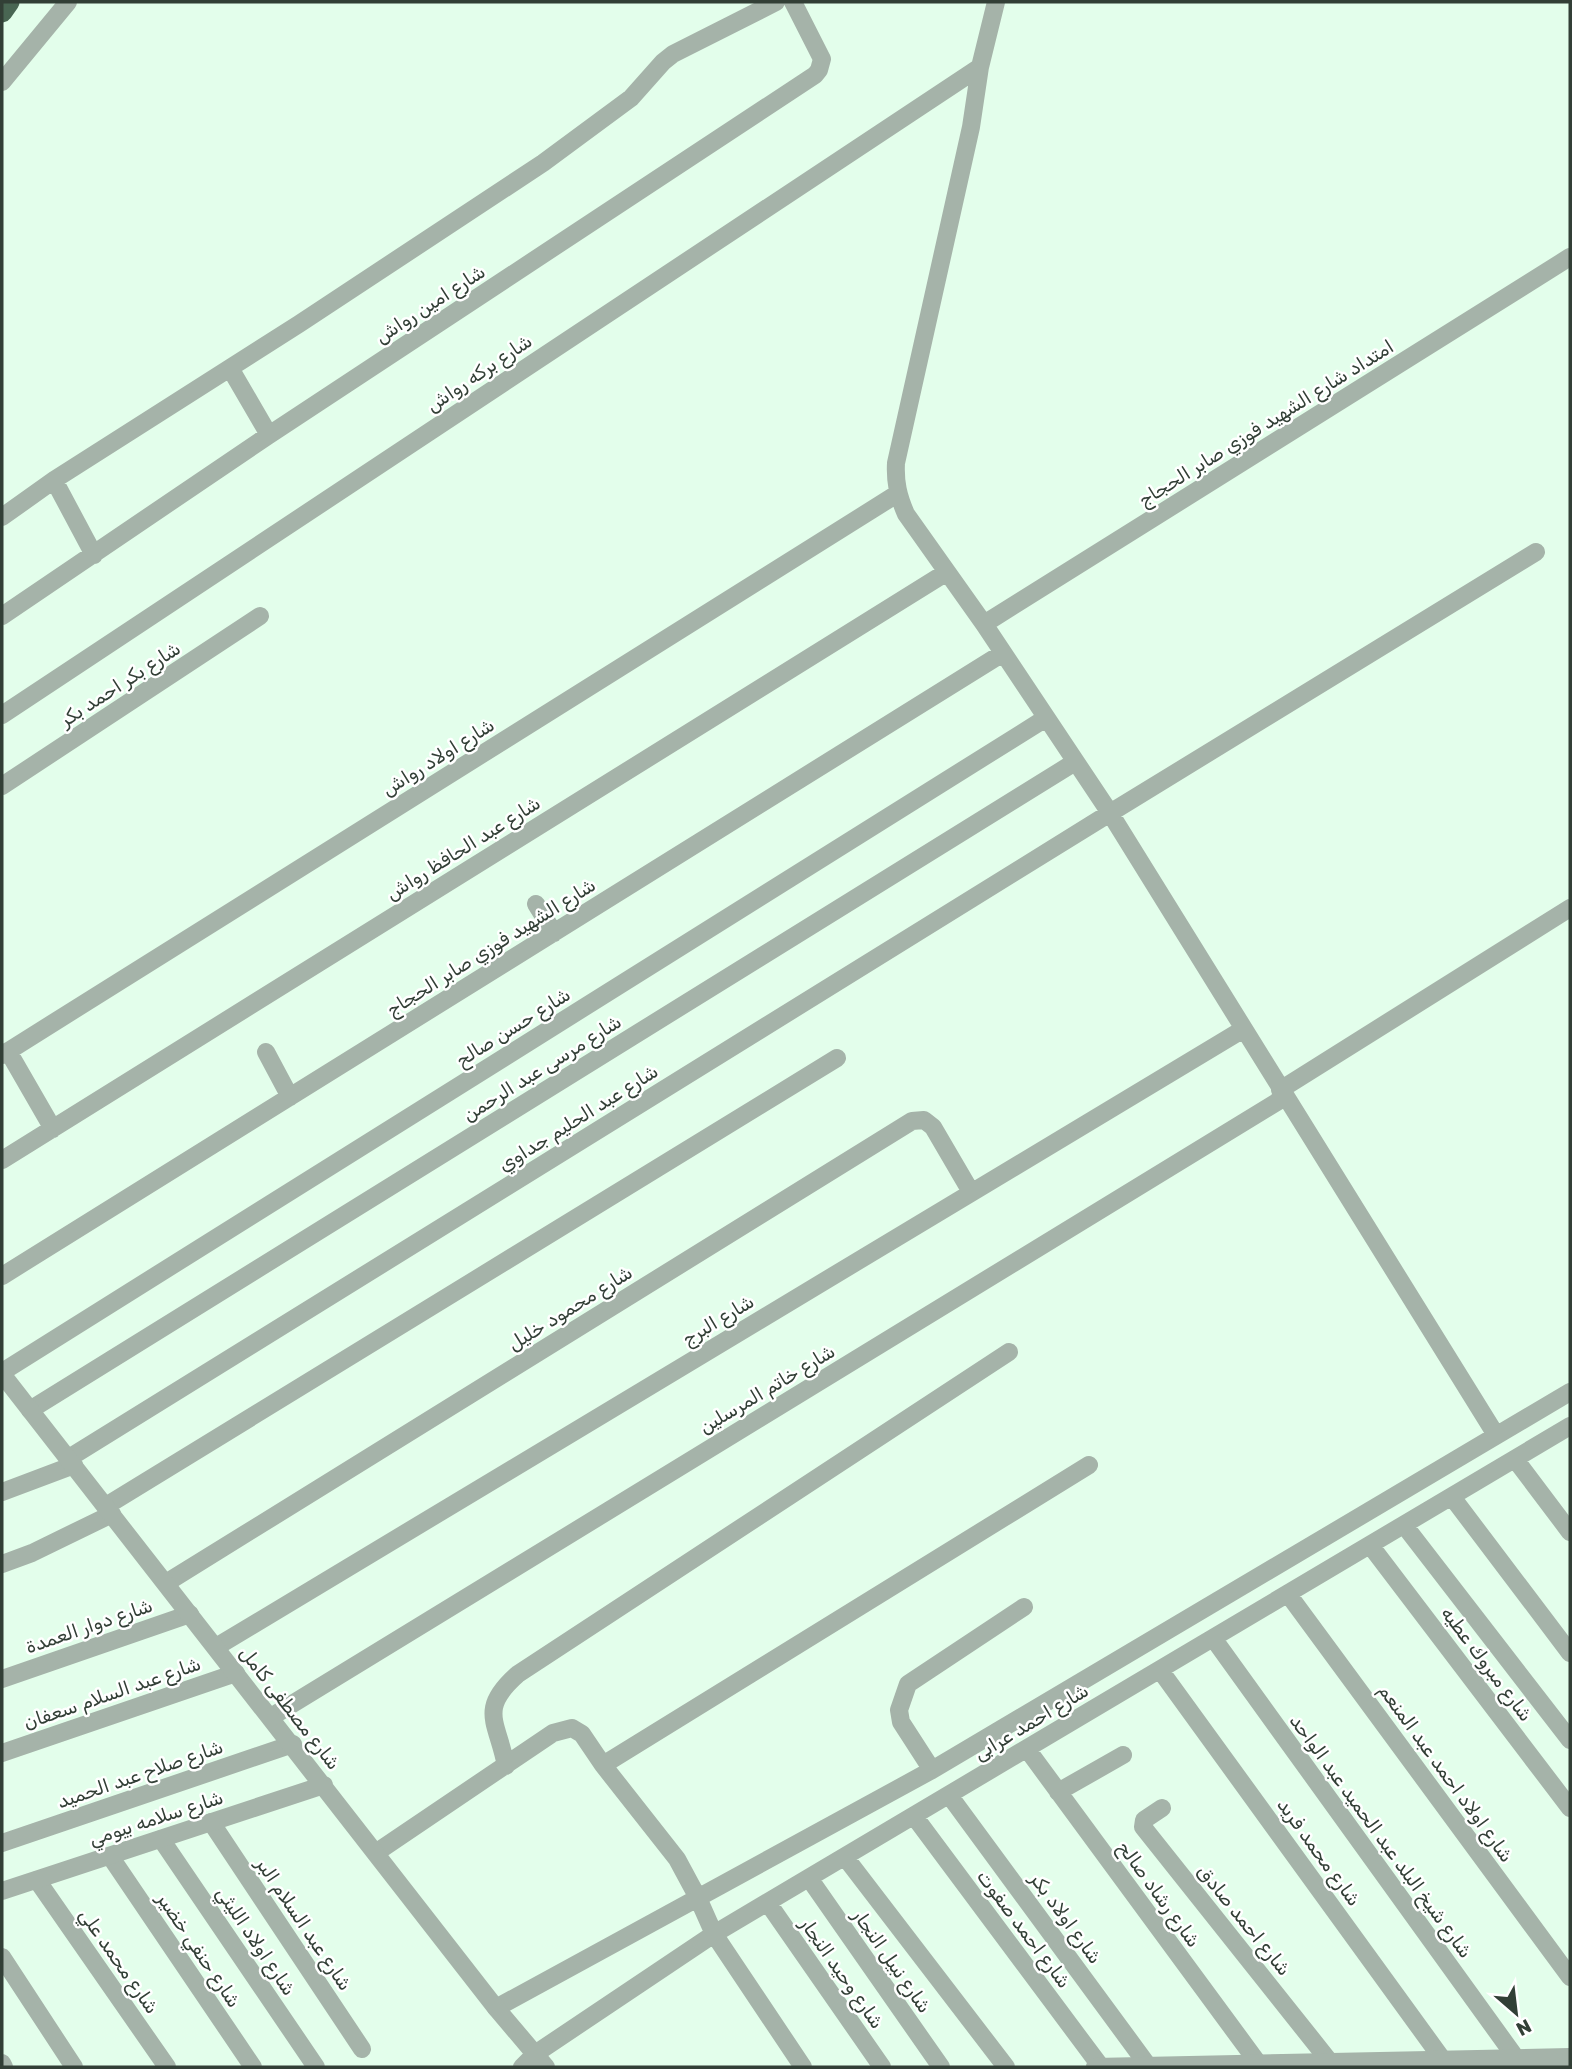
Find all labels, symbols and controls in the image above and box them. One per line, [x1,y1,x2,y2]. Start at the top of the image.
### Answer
street label: شارع امين رواش [371,260,490,350]
street label: شارع بركه رواش [422,329,537,418]
street label: امتداد شارع الشهيد فوزي صابر الحجاج [1134,335,1399,513]
street label: شارع بكر احمد بكر [55,636,186,734]
street label: شارع اولاد رواش [377,713,500,802]
street label: شارع عبد الحافظ رواش [382,791,546,907]
street label: شارع الشهيد فوزي صابر الحجاج [382,873,601,1023]
street label: شارع حسن صالح [452,983,576,1073]
street label: شارع مرسى عبد الرحمن [458,1010,627,1128]
street label: شارع عبد الحليم جداوي [494,1059,663,1178]
street label: شارع محمود خليل [504,1261,637,1357]
street label: شارع البرج [678,1290,759,1352]
street label: شارع خاتم المرسلين [695,1339,840,1440]
street label: شارع دوار العمدة [22,1593,156,1660]
street label: شارع مبروك عطيه [1435,1602,1538,1727]
street label: شارع مصطفى كامل [233,1642,345,1775]
street label: شارع عبد السلام سعفان [20,1652,204,1736]
street label: شارع احمد عرابى [969,1679,1094,1767]
street label: شارع اولاد احمد عبد المنعم [1372,1679,1518,1868]
street label: شارع شيخ البلد عبد الحميد عبد الواحد [1283,1710,1477,1964]
street label: شارع صلاح عبد الحميد [54,1735,227,1815]
street label: شارع سلامه بيومي [86,1785,227,1853]
street label: شارع محمد فريد [1271,1794,1366,1911]
street label: شارع رشاد صالح [1111,1836,1205,1953]
street label: شارع عبد السلام البر [249,1852,357,1996]
street label: شارع احمد صادق [1191,1860,1296,1981]
street label: شارع احمد صفوت [971,1865,1076,1994]
street label: شارع اولاد بكر [1023,1867,1107,1969]
street label: شارع اولاد الليثي [209,1882,301,2001]
street label: شارع حنفي خضير [149,1887,246,2013]
street label: شارع محمد علي [72,1904,164,2020]
street label: شارع نبيل النجار [846,1904,936,2018]
street label: شارع وحيد النجار [793,1912,889,2034]
north arrow [1481,1978,1551,2048]
text: N [1512,2014,1535,2041]

